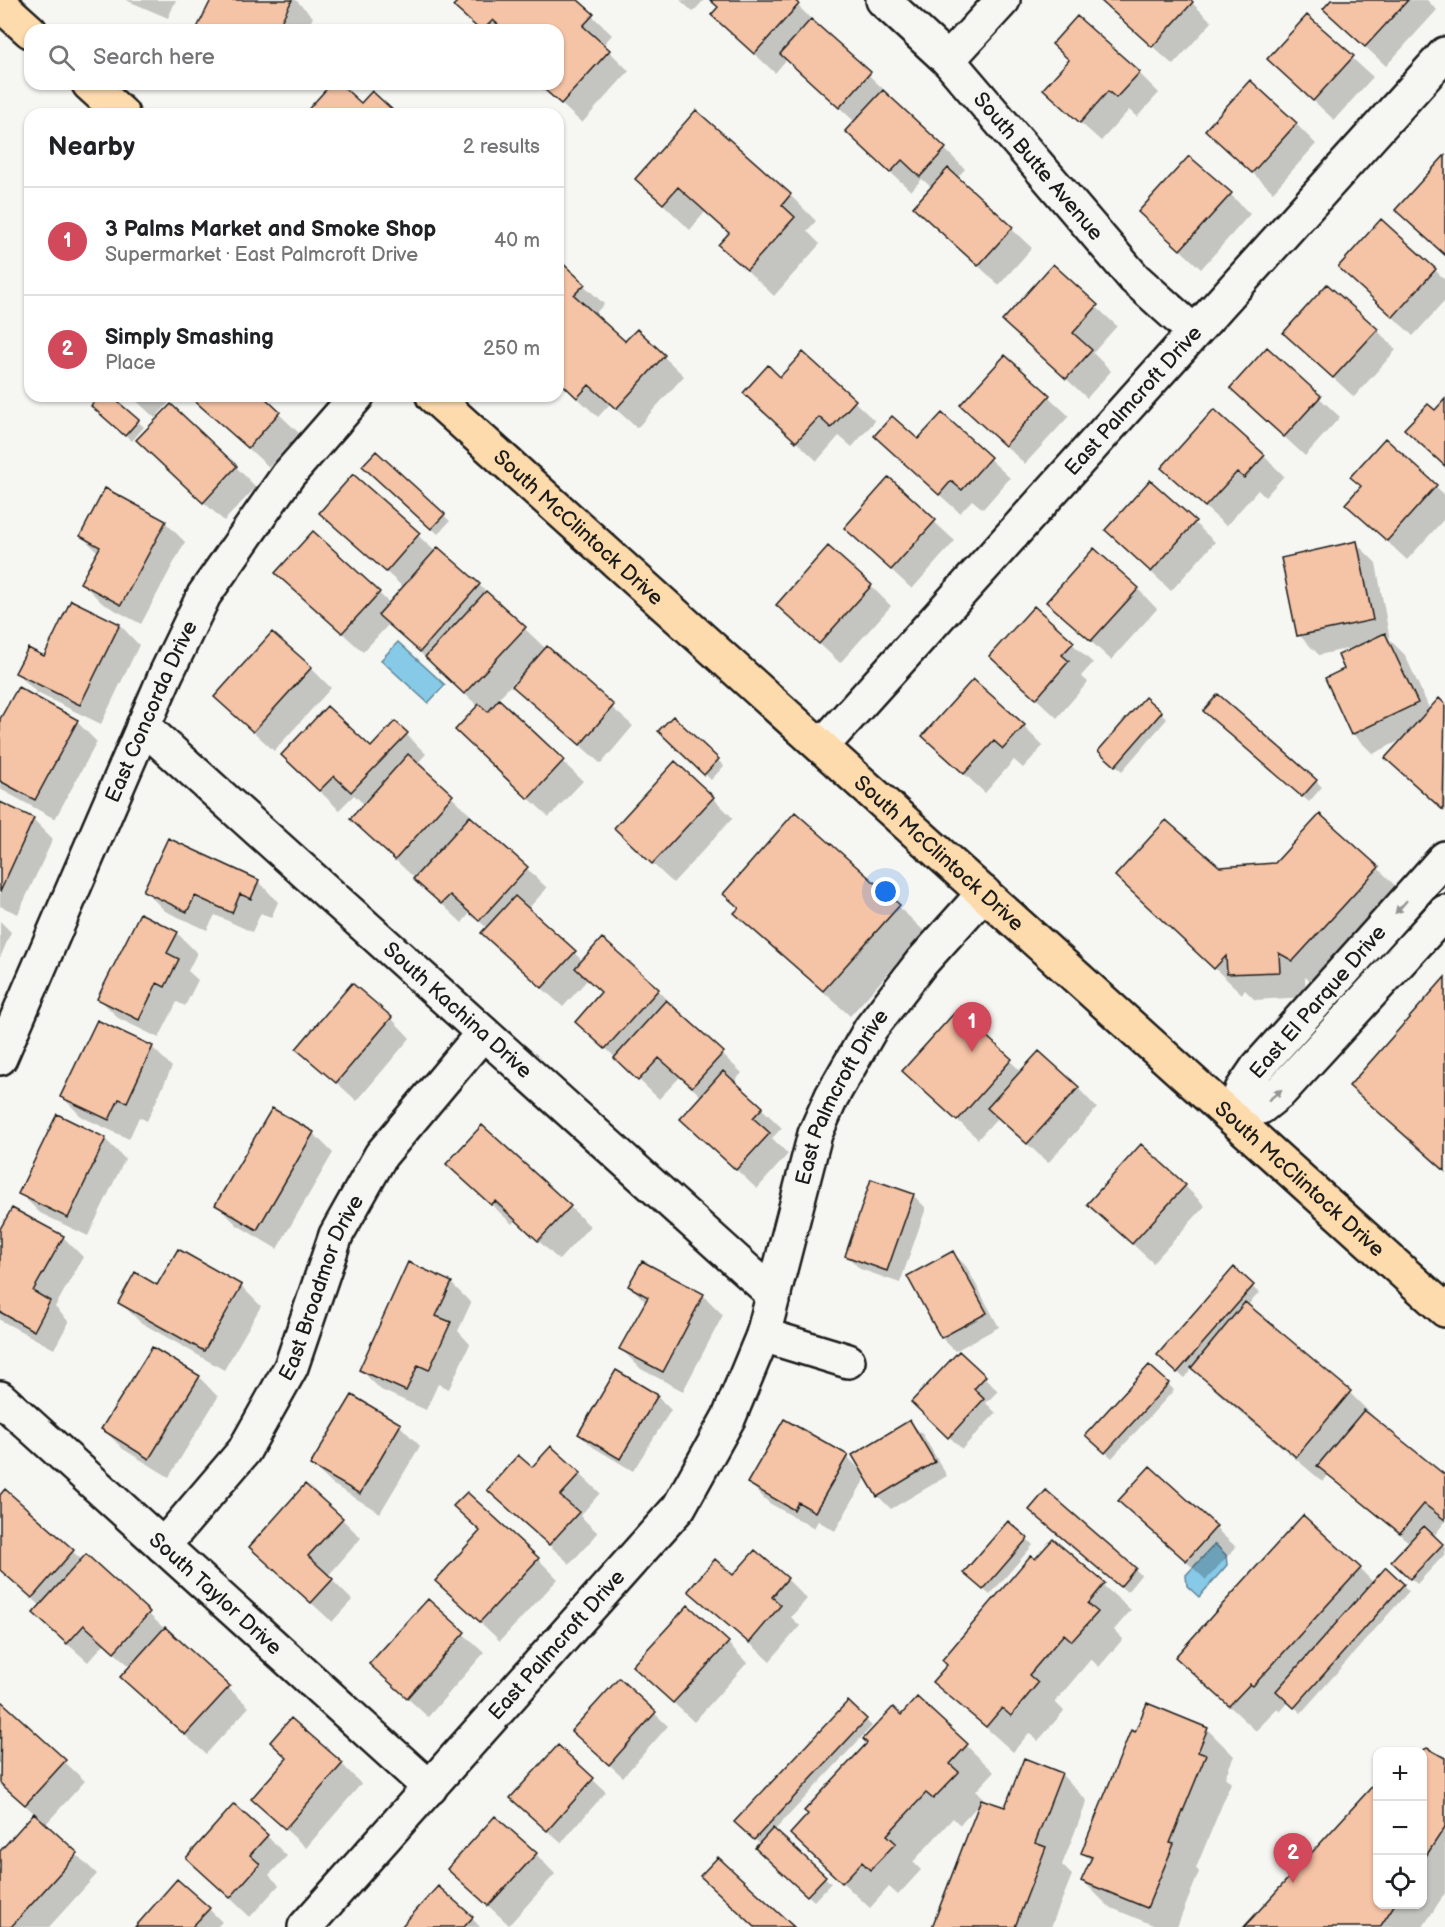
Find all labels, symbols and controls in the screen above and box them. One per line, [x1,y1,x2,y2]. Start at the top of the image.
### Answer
search box [24,24,564,90]
icon: search [45,41,78,74]
text: Search here [93,44,215,71]
street label: South Butte Avenue [968,87,1109,245]
text: Nearby [48,132,135,163]
text: 2 results [463,135,540,159]
text: 3 Palms Market and Smoke Shop [105,216,436,243]
text: 1 [63,229,72,253]
text: 40 m [494,229,540,253]
text: Supermarket · East Palmcroft Drive [105,243,418,267]
street label: East Palmcroft Drive [1059,320,1207,480]
text: Simply Smashing [105,324,274,351]
text: 2 [62,337,73,361]
text: 250 m [483,337,540,361]
text: Place [105,351,156,375]
street label: South McClintock Drive [488,444,668,610]
street label: East Concorda Drive [100,616,202,806]
street label: South McClintock Drive [849,770,1029,936]
your location [871,877,900,906]
one-way arrow [1395,900,1409,914]
street label: East El Parque Drive [1244,920,1392,1084]
street label: South Kachina Drive [378,936,537,1083]
pin: 1 [952,1002,992,1052]
street label: East Palmcroft Drive [790,1004,894,1188]
one-way arrow [1267,1089,1283,1102]
street label: South McClintock Drive [1210,1096,1390,1262]
street label: East Broadmor Drive [273,1190,369,1385]
street label: South Taylor Drive [144,1527,287,1660]
street label: East Palmcroft Drive [483,1564,630,1725]
map controls [1373,1747,1427,1909]
button: + [1373,1747,1427,1801]
button: − [1373,1801,1427,1855]
pin: 2 [1274,1834,1312,1883]
button: locate [1373,1855,1427,1909]

